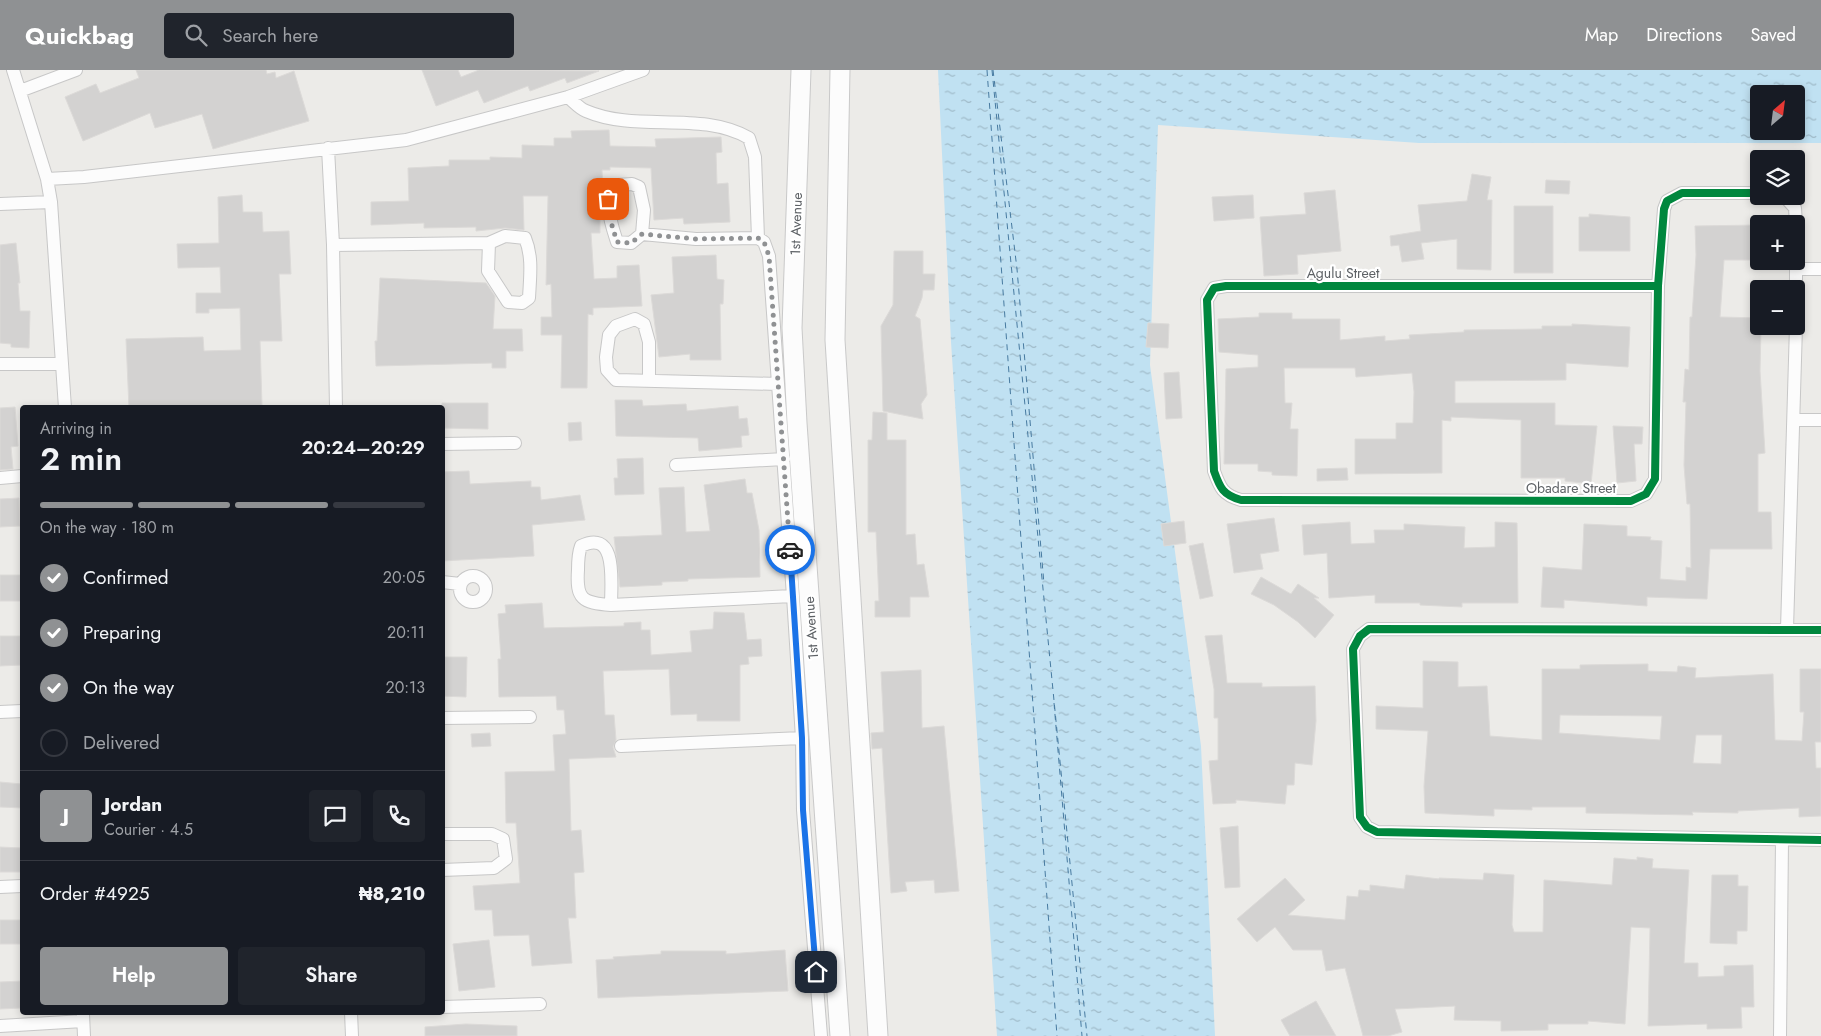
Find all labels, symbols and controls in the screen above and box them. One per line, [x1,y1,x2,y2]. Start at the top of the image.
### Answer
search box [164,13,514,58]
text: Quickbag [25,18,134,53]
icon: search [182,21,210,49]
text: Search here [222,22,318,49]
text: Map [1585,22,1618,48]
text: Directions [1646,22,1722,48]
text: Saved [1750,22,1796,48]
north arrow [1750,85,1805,140]
map controls [1750,85,1805,335]
button: layers [1750,150,1805,205]
pin [587,178,629,220]
icon: bag [594,185,622,213]
street label: 1st Avenue [785,192,807,256]
button: + [1750,215,1805,270]
street label: Agulu Street [1307,263,1380,283]
button: − [1750,280,1805,335]
text: Arriving in [40,417,112,440]
text: 20:24–20:29 [301,434,425,461]
text: 2 min [40,436,122,482]
street label: Obadare Street [1526,478,1617,498]
text: On the way · 180 m [40,516,174,539]
courier [765,525,815,575]
icon: car [776,536,804,564]
icon: check [40,564,68,592]
text: Confirmed [83,564,169,591]
text: 20:05 [383,566,425,589]
street label: 1st Avenue [799,596,823,660]
icon: check [40,619,68,647]
text: Preparing [83,619,161,646]
text: 20:11 [387,621,425,644]
icon: check [40,674,68,702]
text: On the way [83,674,174,701]
text: 20:13 [386,676,425,699]
text: Delivered [83,729,160,756]
button: chat [309,790,361,842]
button: phone [373,790,425,842]
text: Jordan [104,791,162,818]
text: J [63,802,69,829]
text: Courier · 4.5 [104,818,193,841]
text: Order #4925 [40,880,149,907]
text: ₦8,210 [359,880,425,907]
button: Help [40,947,228,1005]
button: Share [238,947,425,1005]
pin [795,951,837,993]
icon: home [802,958,830,986]

